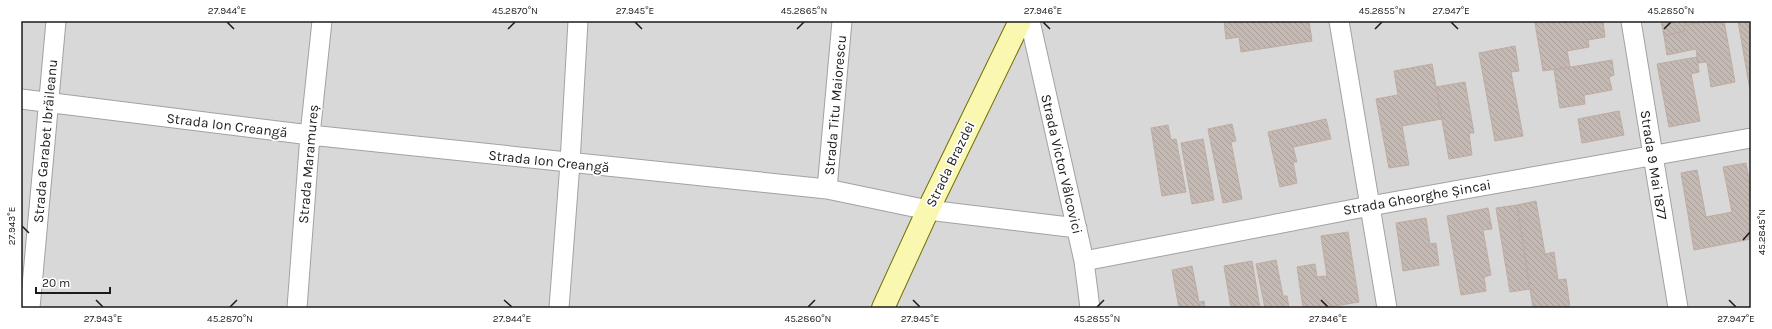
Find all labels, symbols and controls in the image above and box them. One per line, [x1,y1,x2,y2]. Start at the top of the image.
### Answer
text: 27.944°E [208,5,246,17]
text: 45.2870°N [492,5,538,17]
text: 27.945°E [616,5,654,17]
text: 45.2865°N [781,5,827,17]
text: 27.946°E [1024,5,1062,17]
text: 45.2855°N [1359,5,1405,17]
text: 27.947°E [1432,5,1470,17]
text: 45.2850°N [1648,5,1694,17]
street label: Strada Titu Maiorescu [821,34,850,176]
street label: Strada Garabet Ibrăileanu [30,58,61,224]
street label: Strada Victor Vâlcovici [1037,93,1086,236]
street label: Strada Maramureș [295,104,322,224]
street label: Strada 9 Mai 1877 [1636,109,1671,221]
street label: Strada Ion Creangă [165,110,288,141]
street label: Strada Brazdei [922,118,979,210]
street label: Strada Ion Creangă [488,147,610,176]
street label: Strada Gheorghe Șincai [1342,176,1492,219]
text: 27.943°E [6,207,18,245]
text: 45.2845°N [1756,209,1768,255]
scale bar [36,269,110,295]
text: 20 m [42,276,70,290]
text: 27.943°E [84,313,122,325]
text: 45.2870°N [207,313,253,325]
text: 27.944°E [493,313,531,325]
text: 45.2860°N [785,313,831,325]
text: 27.945°E [901,313,939,325]
text: 45.2855°N [1074,313,1120,325]
text: 27.946°E [1309,313,1347,325]
text: 27.947°E [1717,313,1755,325]

